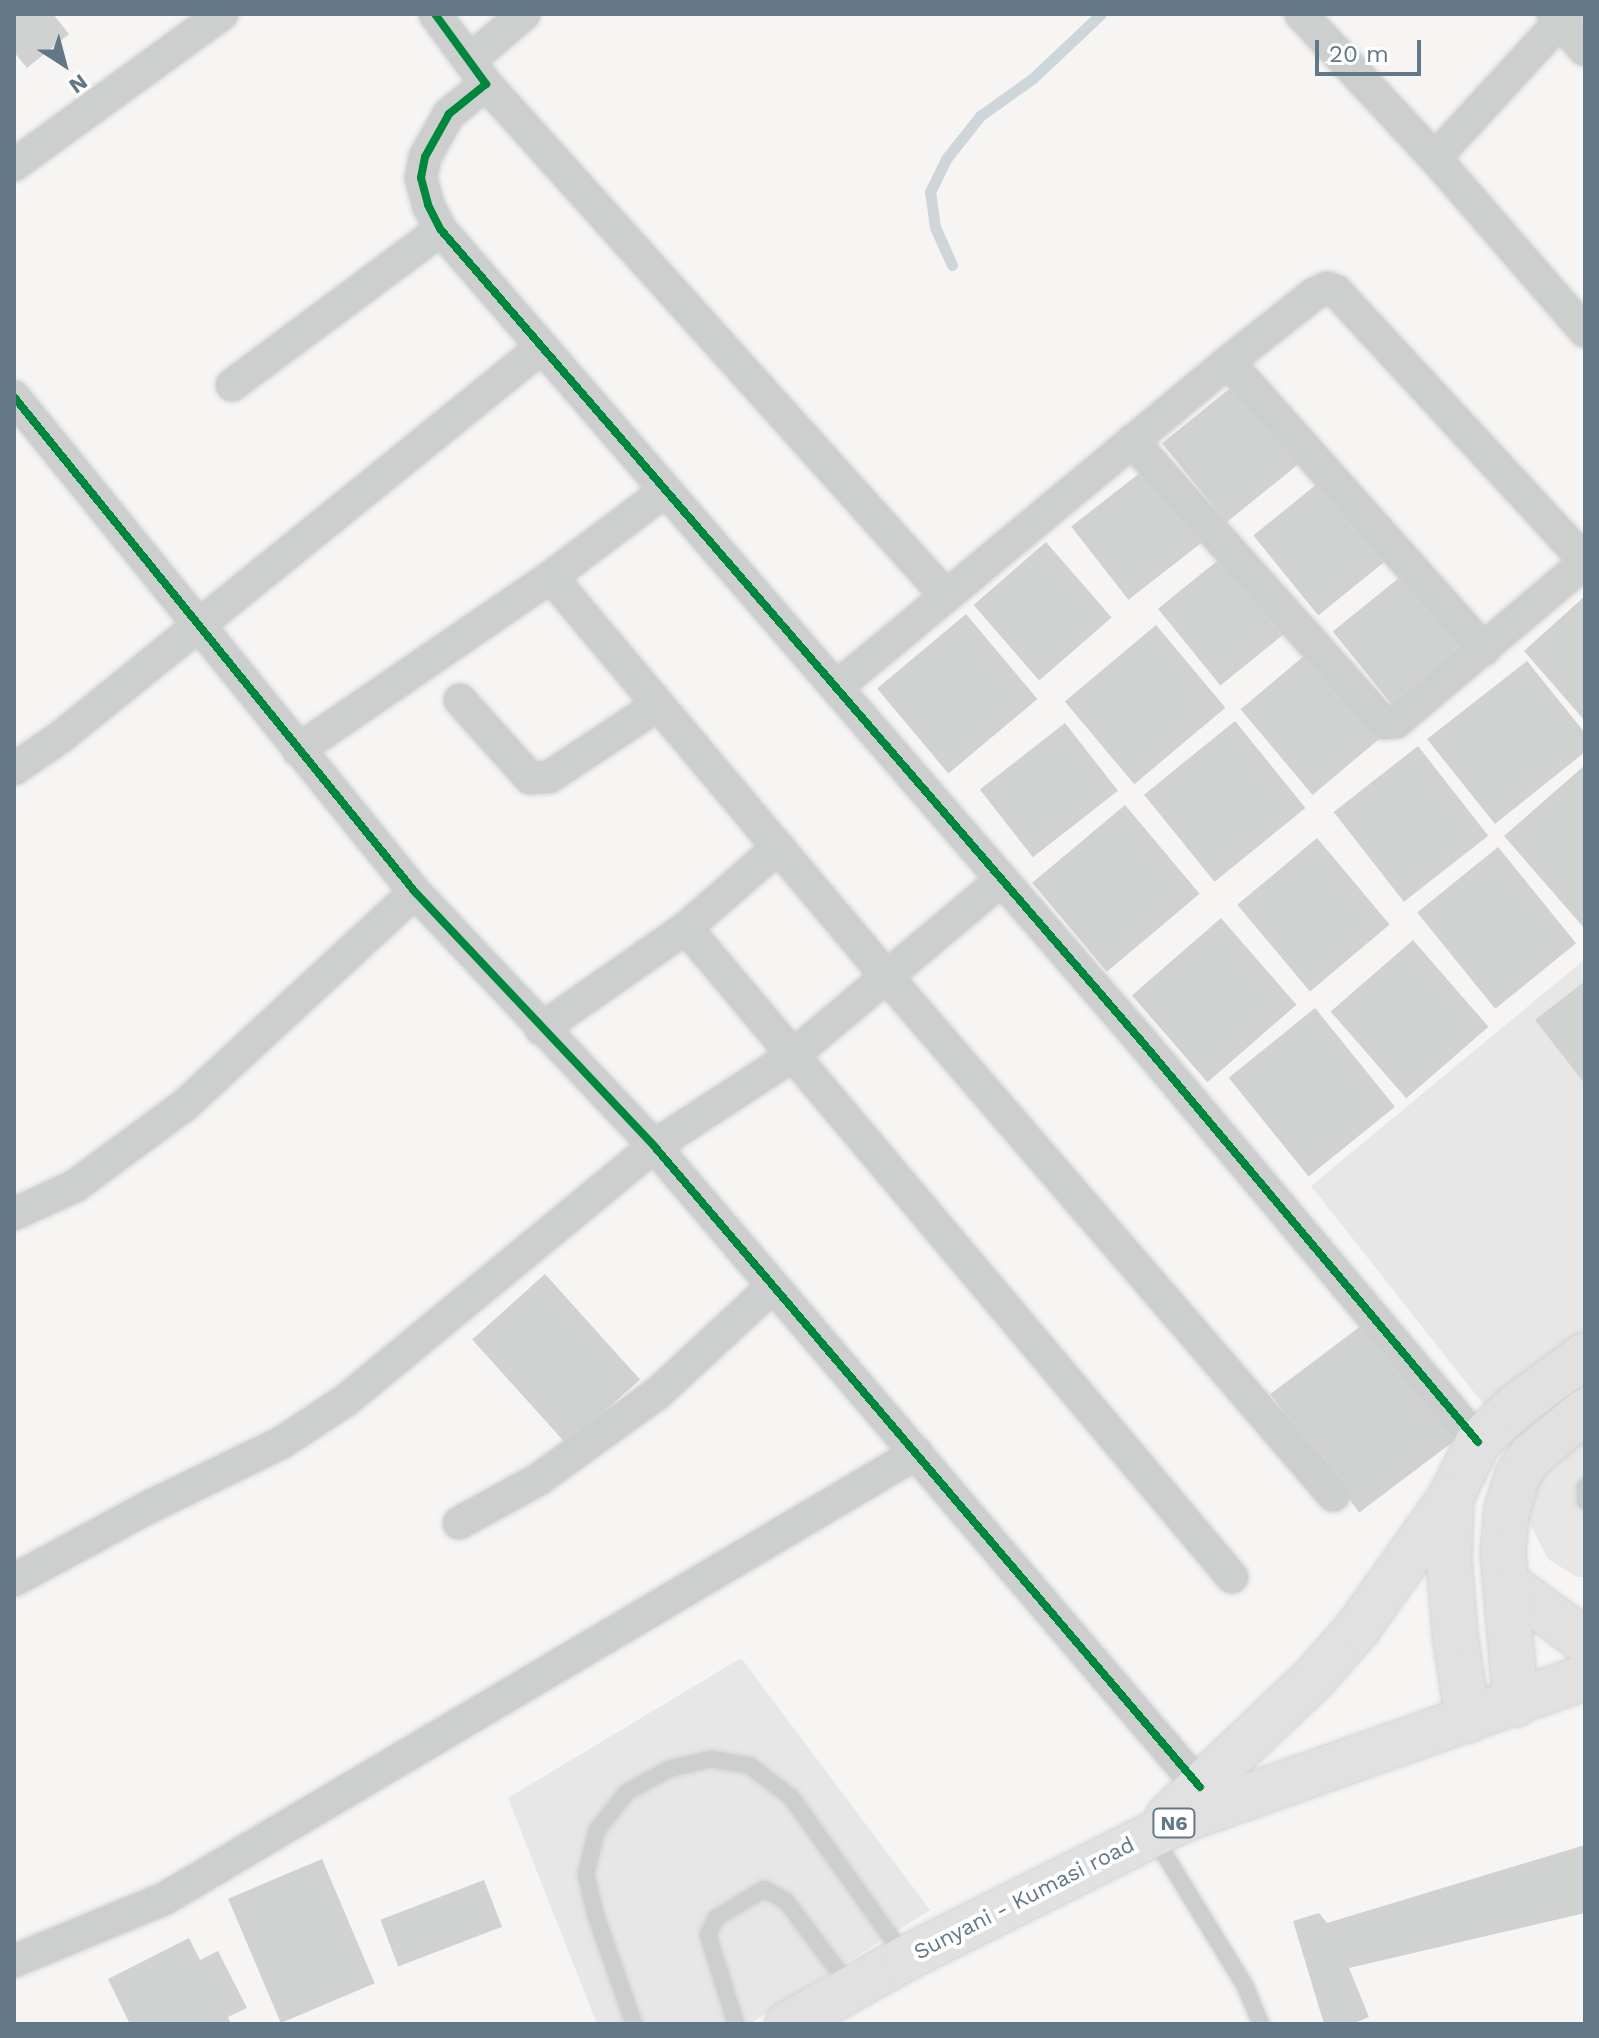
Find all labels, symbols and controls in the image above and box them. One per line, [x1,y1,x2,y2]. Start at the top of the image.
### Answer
north arrow [24,24,104,104]
scale bar [1319,24,1425,74]
text: 20 m [1329,40,1389,68]
text: N [64,69,92,99]
road number: N6 [1152,1807,1196,1839]
street label: Sunyani - Kumasi road [909,1831,1139,1965]

